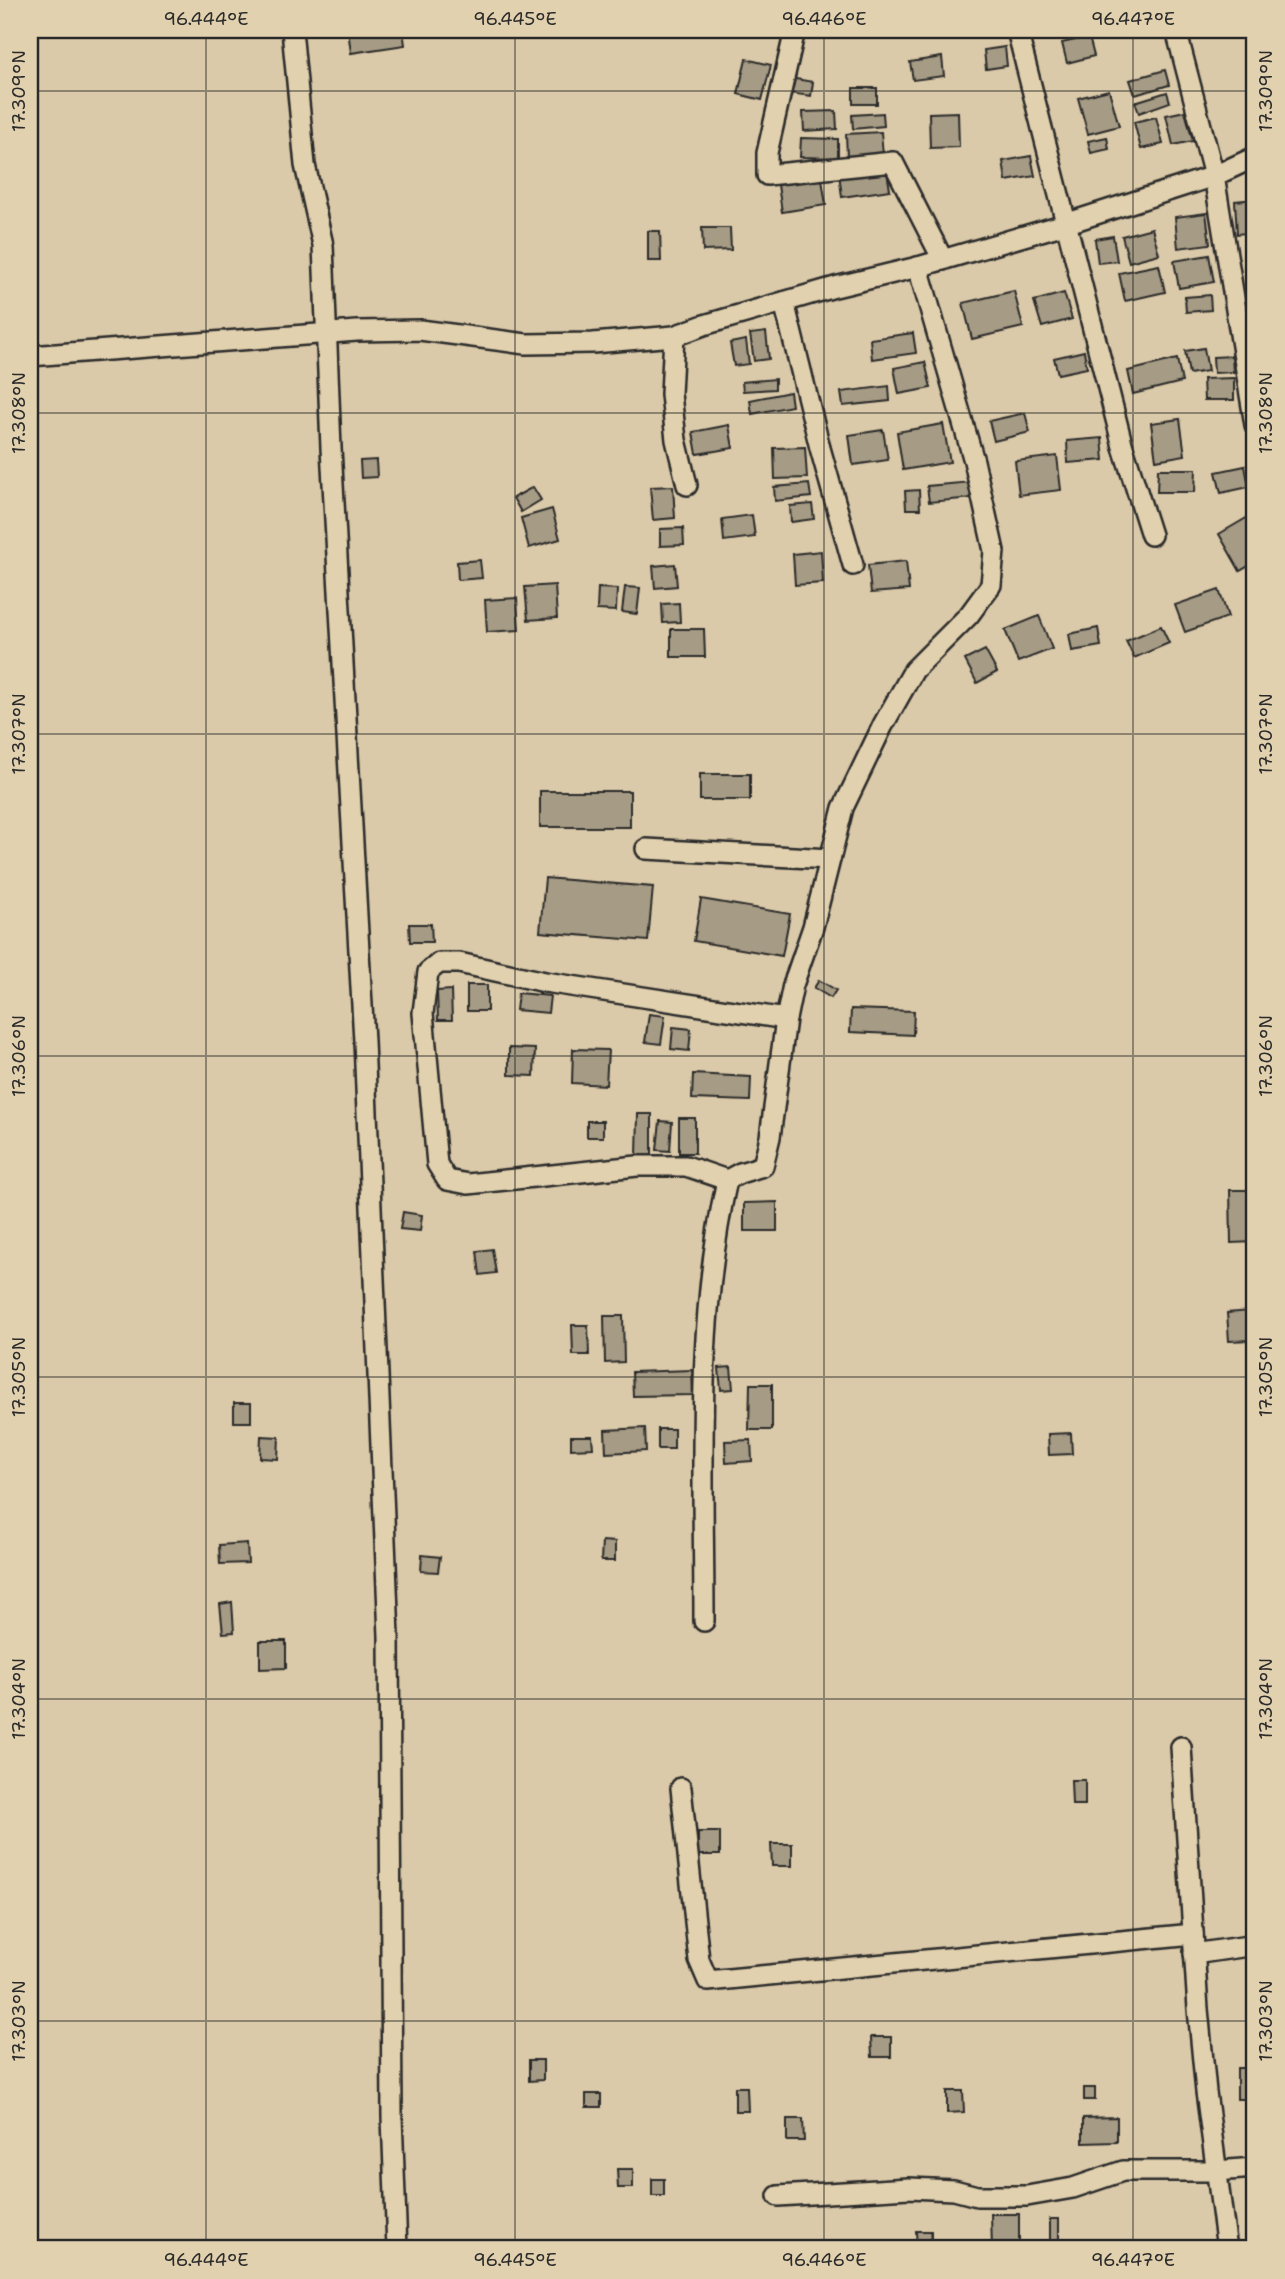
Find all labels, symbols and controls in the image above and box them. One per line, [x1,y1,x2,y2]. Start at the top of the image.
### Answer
text: 96.444°E [164,7,248,31]
text: 96.445°E [473,7,557,31]
text: 96.446°E [781,7,867,31]
text: 96.447°E [1091,7,1175,31]
text: 17.309°N [7,50,31,132]
text: 17.309°N [1254,50,1278,132]
text: 17.308°N [7,372,31,454]
text: 17.308°N [1254,372,1278,454]
text: 17.307°N [7,693,31,775]
text: 17.307°N [1254,693,1278,775]
text: 17.306°N [7,1015,31,1097]
text: 17.306°N [1254,1015,1278,1097]
text: 17.305°N [7,1337,31,1417]
text: 17.305°N [1254,1337,1278,1417]
text: 17.304°N [7,1658,31,1740]
text: 17.304°N [1254,1658,1278,1740]
text: 17.303°N [7,1980,31,2062]
text: 17.303°N [1254,1980,1278,2062]
text: 96.444°E [164,2248,248,2272]
text: 96.445°E [473,2248,557,2272]
text: 96.446°E [781,2248,867,2272]
text: 96.447°E [1091,2248,1175,2272]

